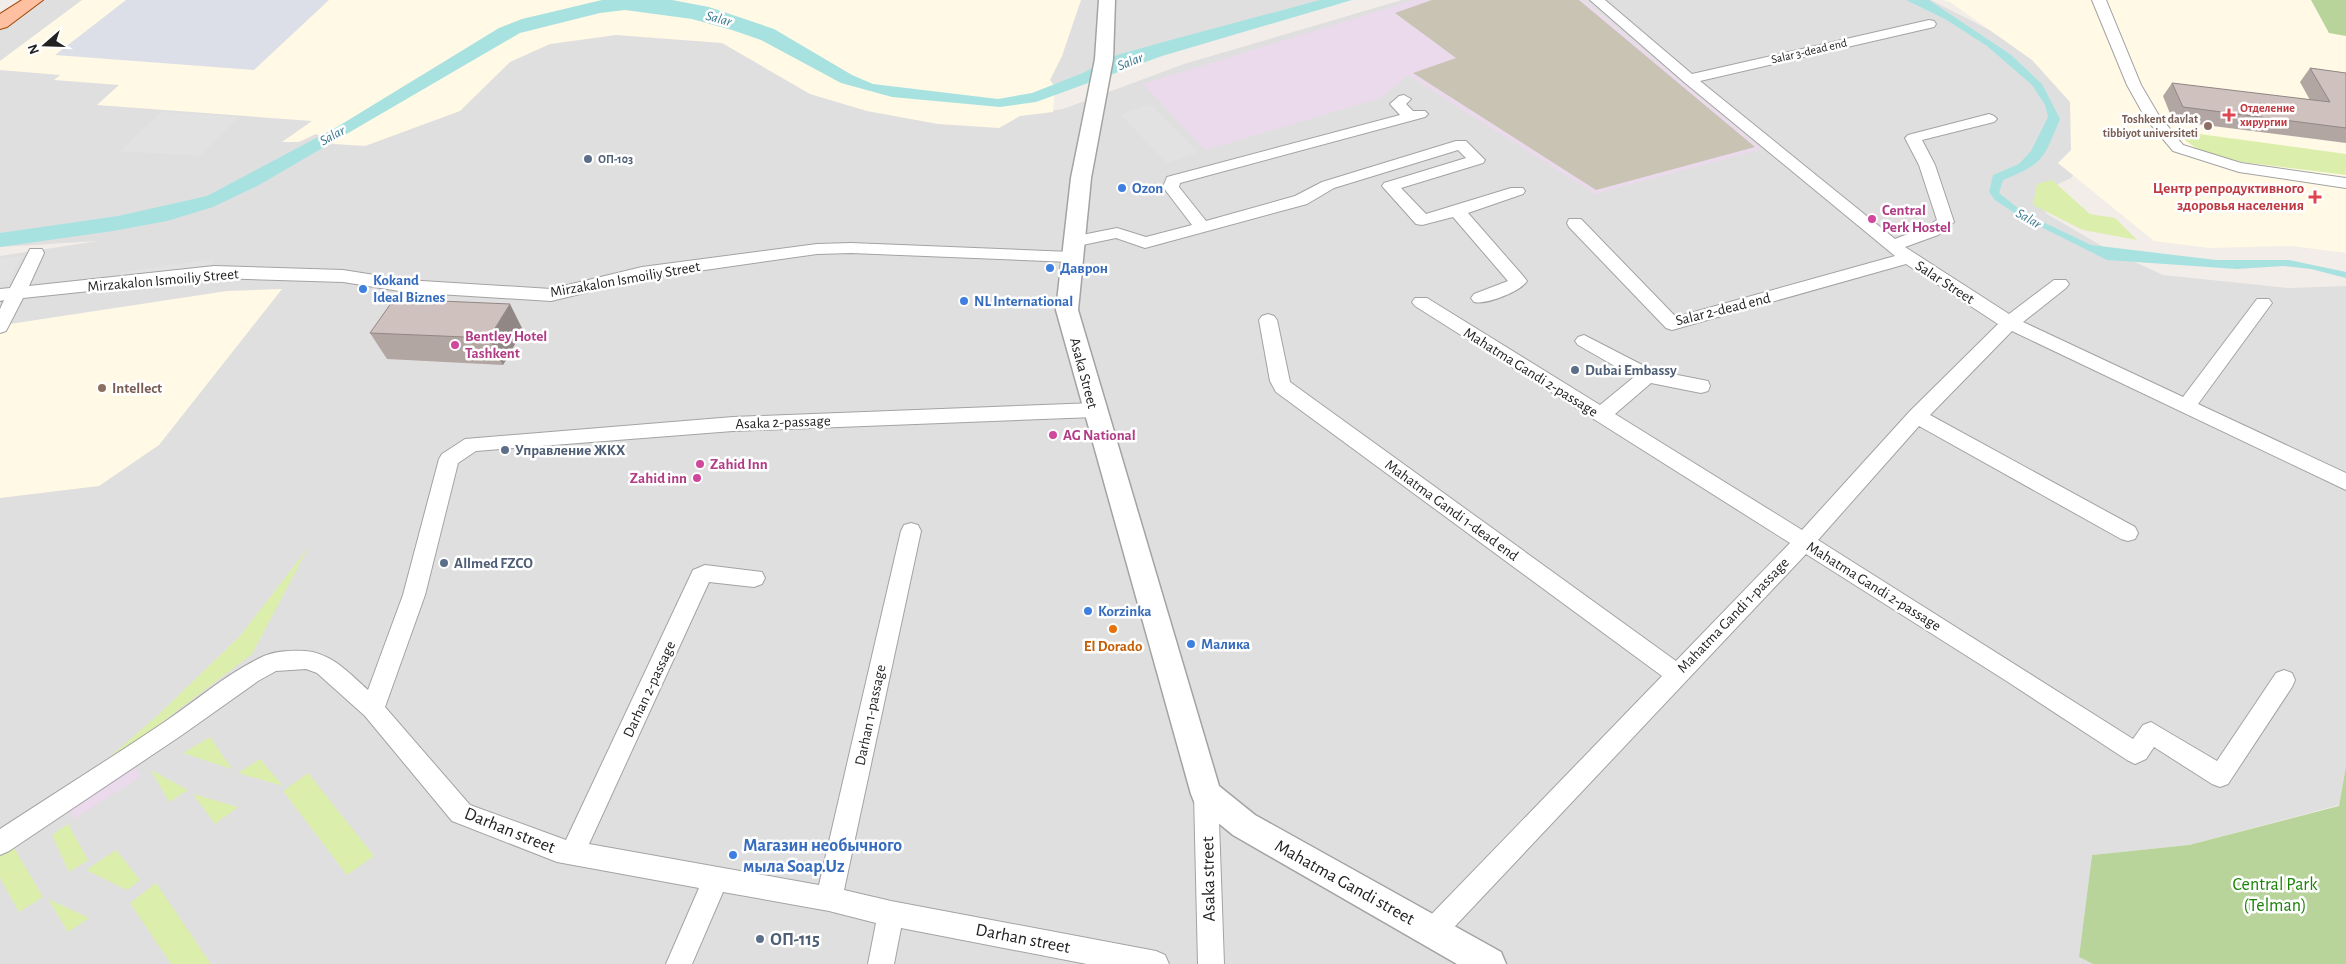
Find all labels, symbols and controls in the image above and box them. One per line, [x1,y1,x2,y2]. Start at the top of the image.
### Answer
water label: Salar [704,9,734,29]
north arrow [20,20,70,70]
street label: Salar 3-dead end [1770,36,1848,66]
text: N [25,42,42,56]
water label: Salar [1116,51,1146,73]
place label: Отделение хирургии [2240,102,2295,129]
marker: Отделение хирургии [2222,108,2236,122]
place label: Toshkent davlat tibbiyot universiteti [2103,113,2198,140]
marker: Toshkent davlat tibbiyot universiteti [2202,120,2214,132]
water label: Salar [318,123,348,148]
marker: ОП-103 [582,153,594,165]
place label: ОП-103 [598,153,633,165]
place label: Ozon [1132,181,1163,196]
place label: Центр репродуктивного здоровья населения [2153,181,2304,213]
marker: Ozon [1116,182,1128,194]
marker: Центр репродуктивного здоровья населения [2308,190,2322,204]
place label: Central Perk Hostel [1882,203,1951,235]
water label: Salar [2014,206,2044,232]
marker: Central Perk Hostel [1866,213,1878,225]
street label: Salar Street [1913,258,1977,307]
street label: Mirzakalon Ismoiliy Street [549,259,701,300]
place label: Даврон [1060,261,1108,276]
marker: Даврон [1044,262,1056,274]
street label: Mirzakalon Ismoiliy Street [87,266,240,295]
place label: Kokand Ideal Biznes [373,273,445,305]
marker: Kokand Ideal Biznes [357,283,369,295]
street label: Salar 2-dead end [1674,290,1772,329]
place label: NL International [974,294,1073,309]
marker: NL International [958,295,970,307]
street label: Mahatma Gandi 2-passage [1461,325,1601,420]
place label: Bentley Hotel Tashkent [465,329,547,361]
street label: Asaka Street [1067,336,1100,410]
marker: Bentley Hotel Tashkent [449,339,461,351]
place label: Dubai Embassy [1585,363,1677,378]
marker: Dubai Embassy [1569,364,1581,376]
place label: Intellect [112,381,162,396]
marker: Intellect [96,382,108,394]
street label: Asaka 2-passage [735,413,831,432]
place label: AG National [1063,428,1136,443]
marker: AG National [1047,429,1059,441]
place label: Управление ЖКХ [515,443,626,458]
marker: Управление ЖКХ [499,444,511,456]
place label: Zahid Inn [710,457,768,472]
street label: Mahatma Gandi 1-dead end [1382,457,1521,564]
marker: Zahid Inn [694,458,706,470]
place label: Zahid inn [630,471,687,486]
marker: Zahid inn [691,472,703,484]
street label: Mahatma Gandi 2-passage [1804,539,1944,634]
street label: Mahatma Gandi 1-passage [1675,555,1792,676]
place label: Allmed FZCO [454,556,533,571]
marker: Allmed FZCO [438,557,450,569]
place label: Korzinka [1098,604,1152,619]
marker: Korzinka [1082,605,1094,617]
marker: El Dorado [1107,623,1119,635]
place label: Малика [1201,637,1250,652]
marker: Малика [1185,638,1197,650]
street label: Darhan 2-passage [621,639,678,740]
place label: El Dorado [1084,639,1142,654]
street label: Darhan 1-passage [852,663,889,767]
street label: Darhan street [462,805,558,857]
street label: Asaka street [1199,836,1219,922]
place label: Магазин необычного мыла Soap.Uz [743,837,902,876]
street label: Mahatma Gandi street [1272,837,1418,929]
marker: Магазин необычного мыла Soap.Uz [727,849,739,861]
park label: Central Park (Telman) [2233,876,2318,915]
street label: Darhan street [974,921,1072,957]
place label: ОП-115 [770,931,820,949]
marker: ОП-115 [754,933,766,945]

